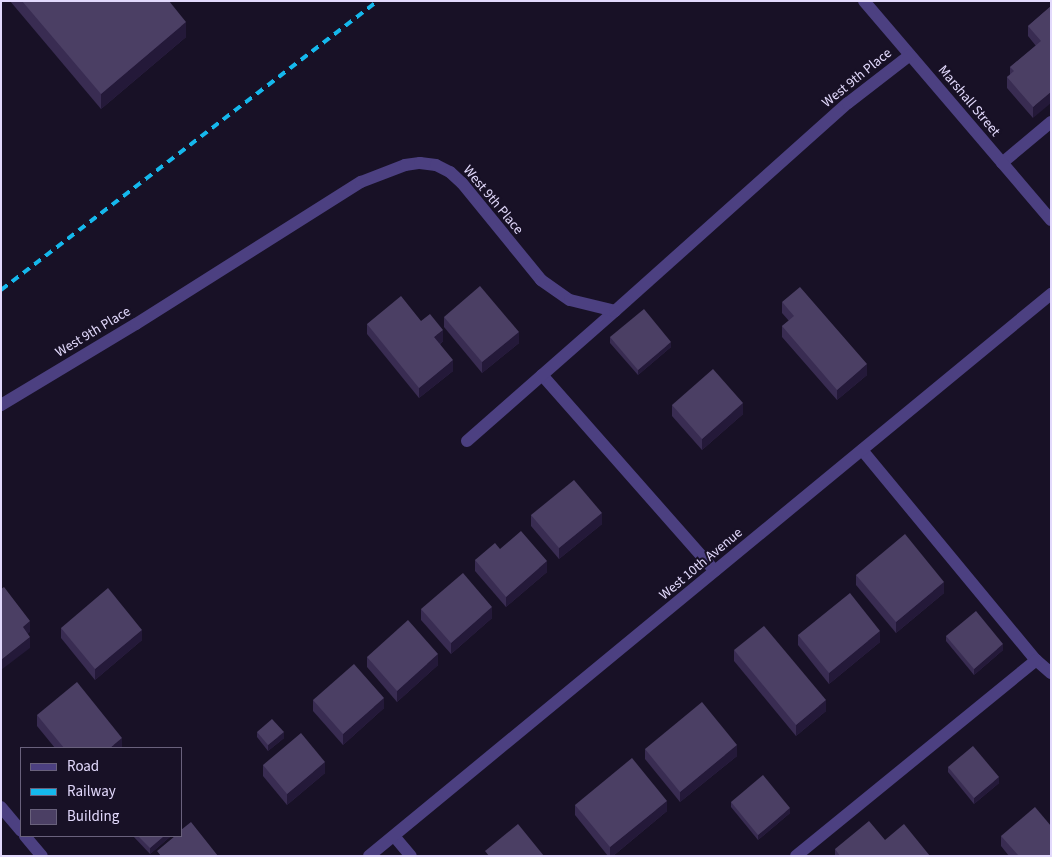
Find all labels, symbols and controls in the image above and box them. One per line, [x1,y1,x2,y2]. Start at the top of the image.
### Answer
street label: West 9th Place [819,45,895,111]
street label: Marshall Street [934,62,1004,140]
street label: West 9th Place [459,162,527,238]
street label: West 9th Place [52,303,134,361]
street label: West 10th Avenue [656,524,746,604]
legend [20,747,182,837]
text: Road [67,756,99,777]
text: Railway [67,781,116,802]
text: Building [67,806,119,827]

